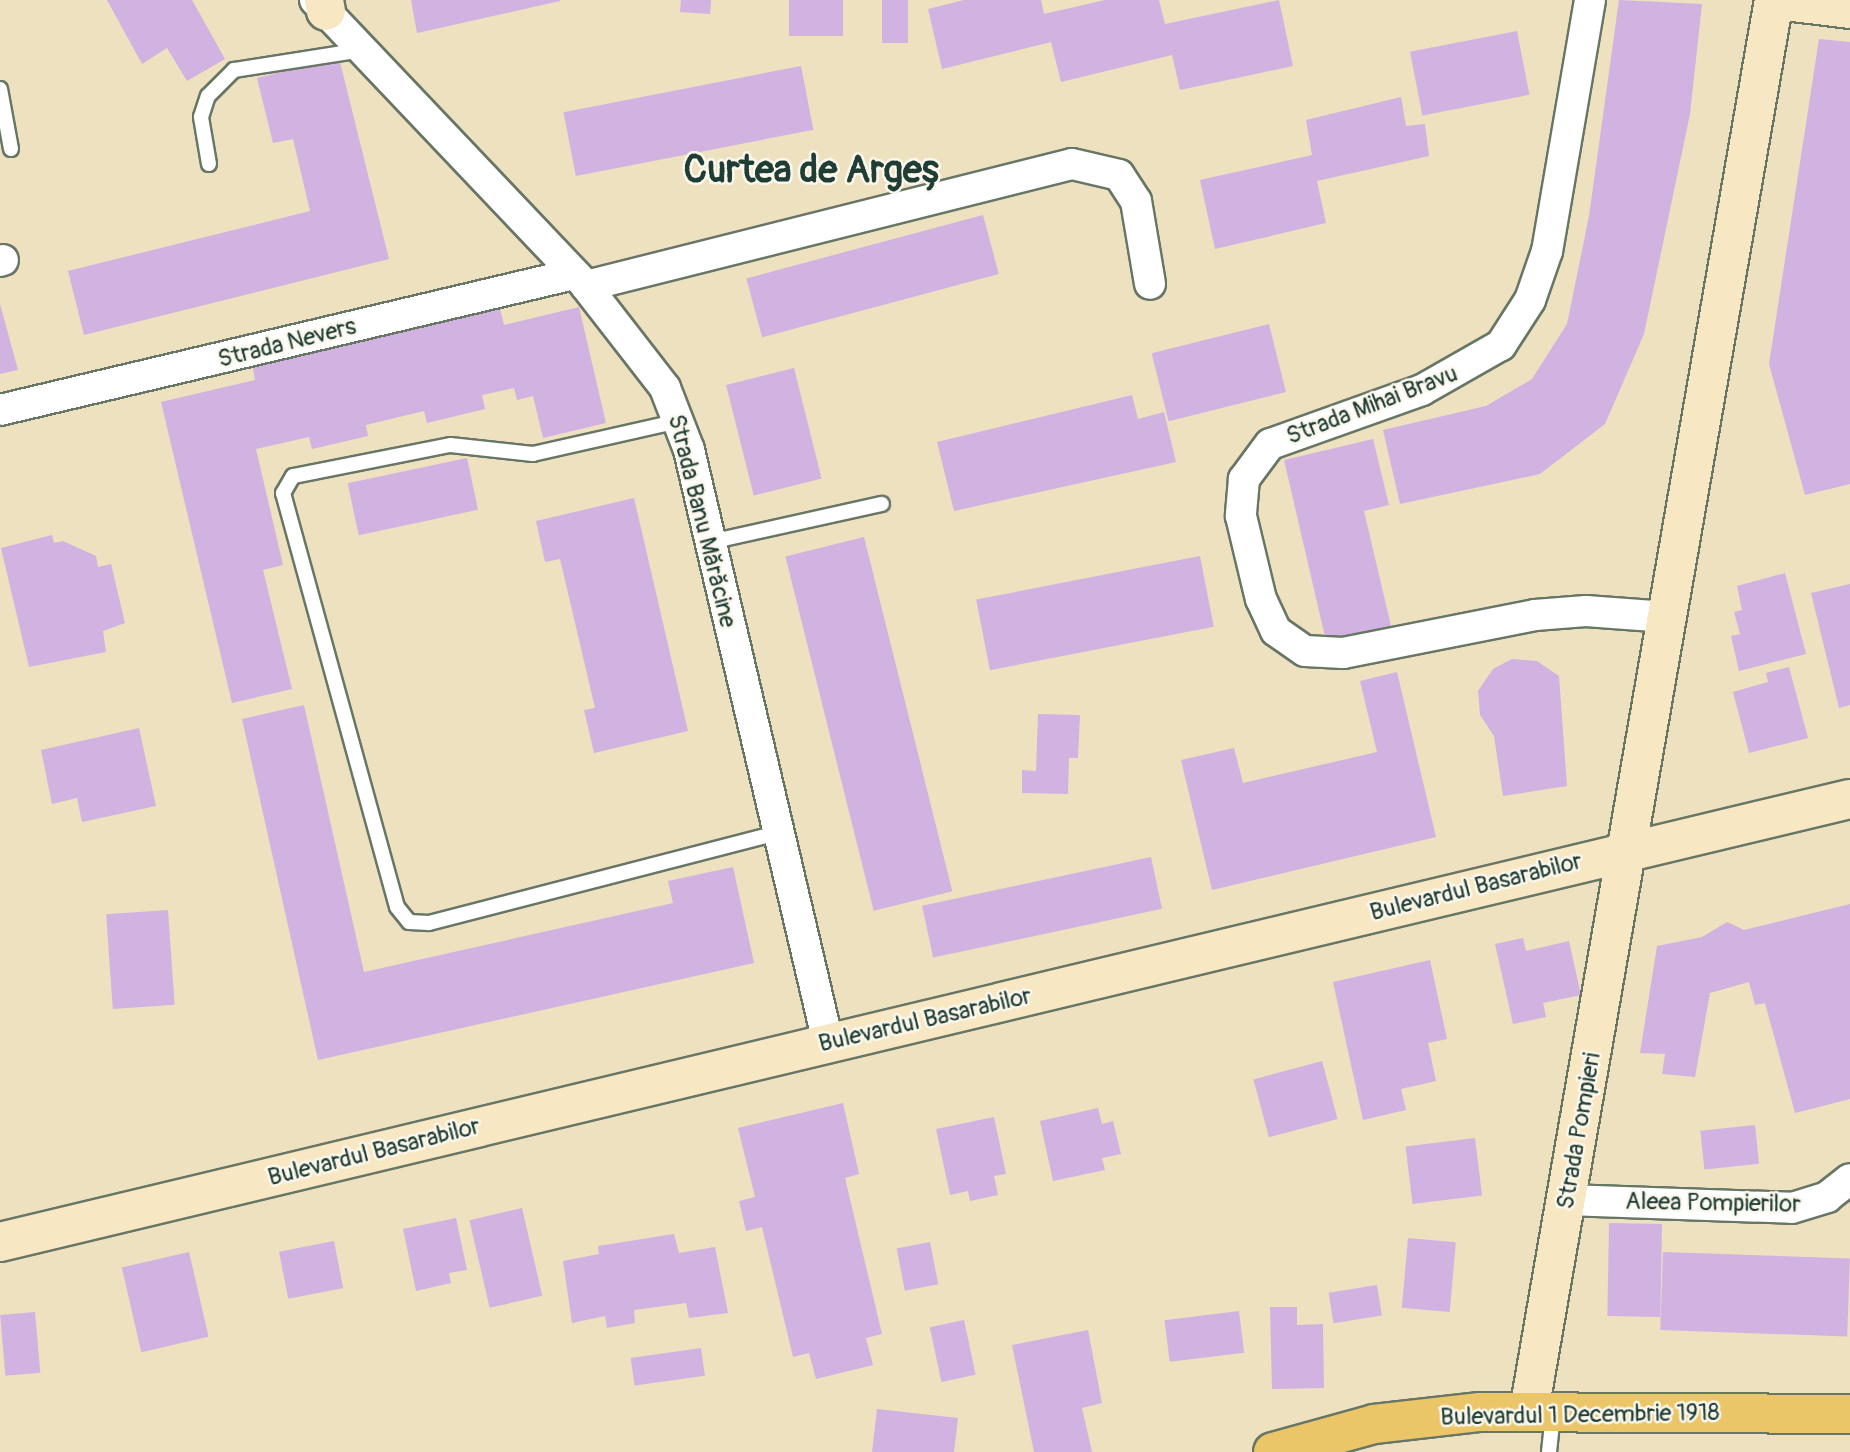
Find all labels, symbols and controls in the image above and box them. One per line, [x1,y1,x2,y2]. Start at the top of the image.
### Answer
district label: Curtea de Argeș [684,148,944,194]
street label: Strada Nevers [215,312,359,374]
street label: Strada Mihai Bravu [1282,359,1462,451]
street label: Strada Banu Mărăcine [662,411,742,631]
street label: Bulevardul Basarabilor [1367,847,1585,927]
street label: Bulevardul Basarabilor [816,981,1034,1059]
street label: Strada Pompieri [1551,1050,1607,1212]
street label: Bulevardul Basarabilor [265,1112,483,1192]
street label: Aleea Pompierilor [1625,1187,1801,1219]
street label: Bulevardul 1 Decembrie 1918 [1440,1398,1720,1432]

